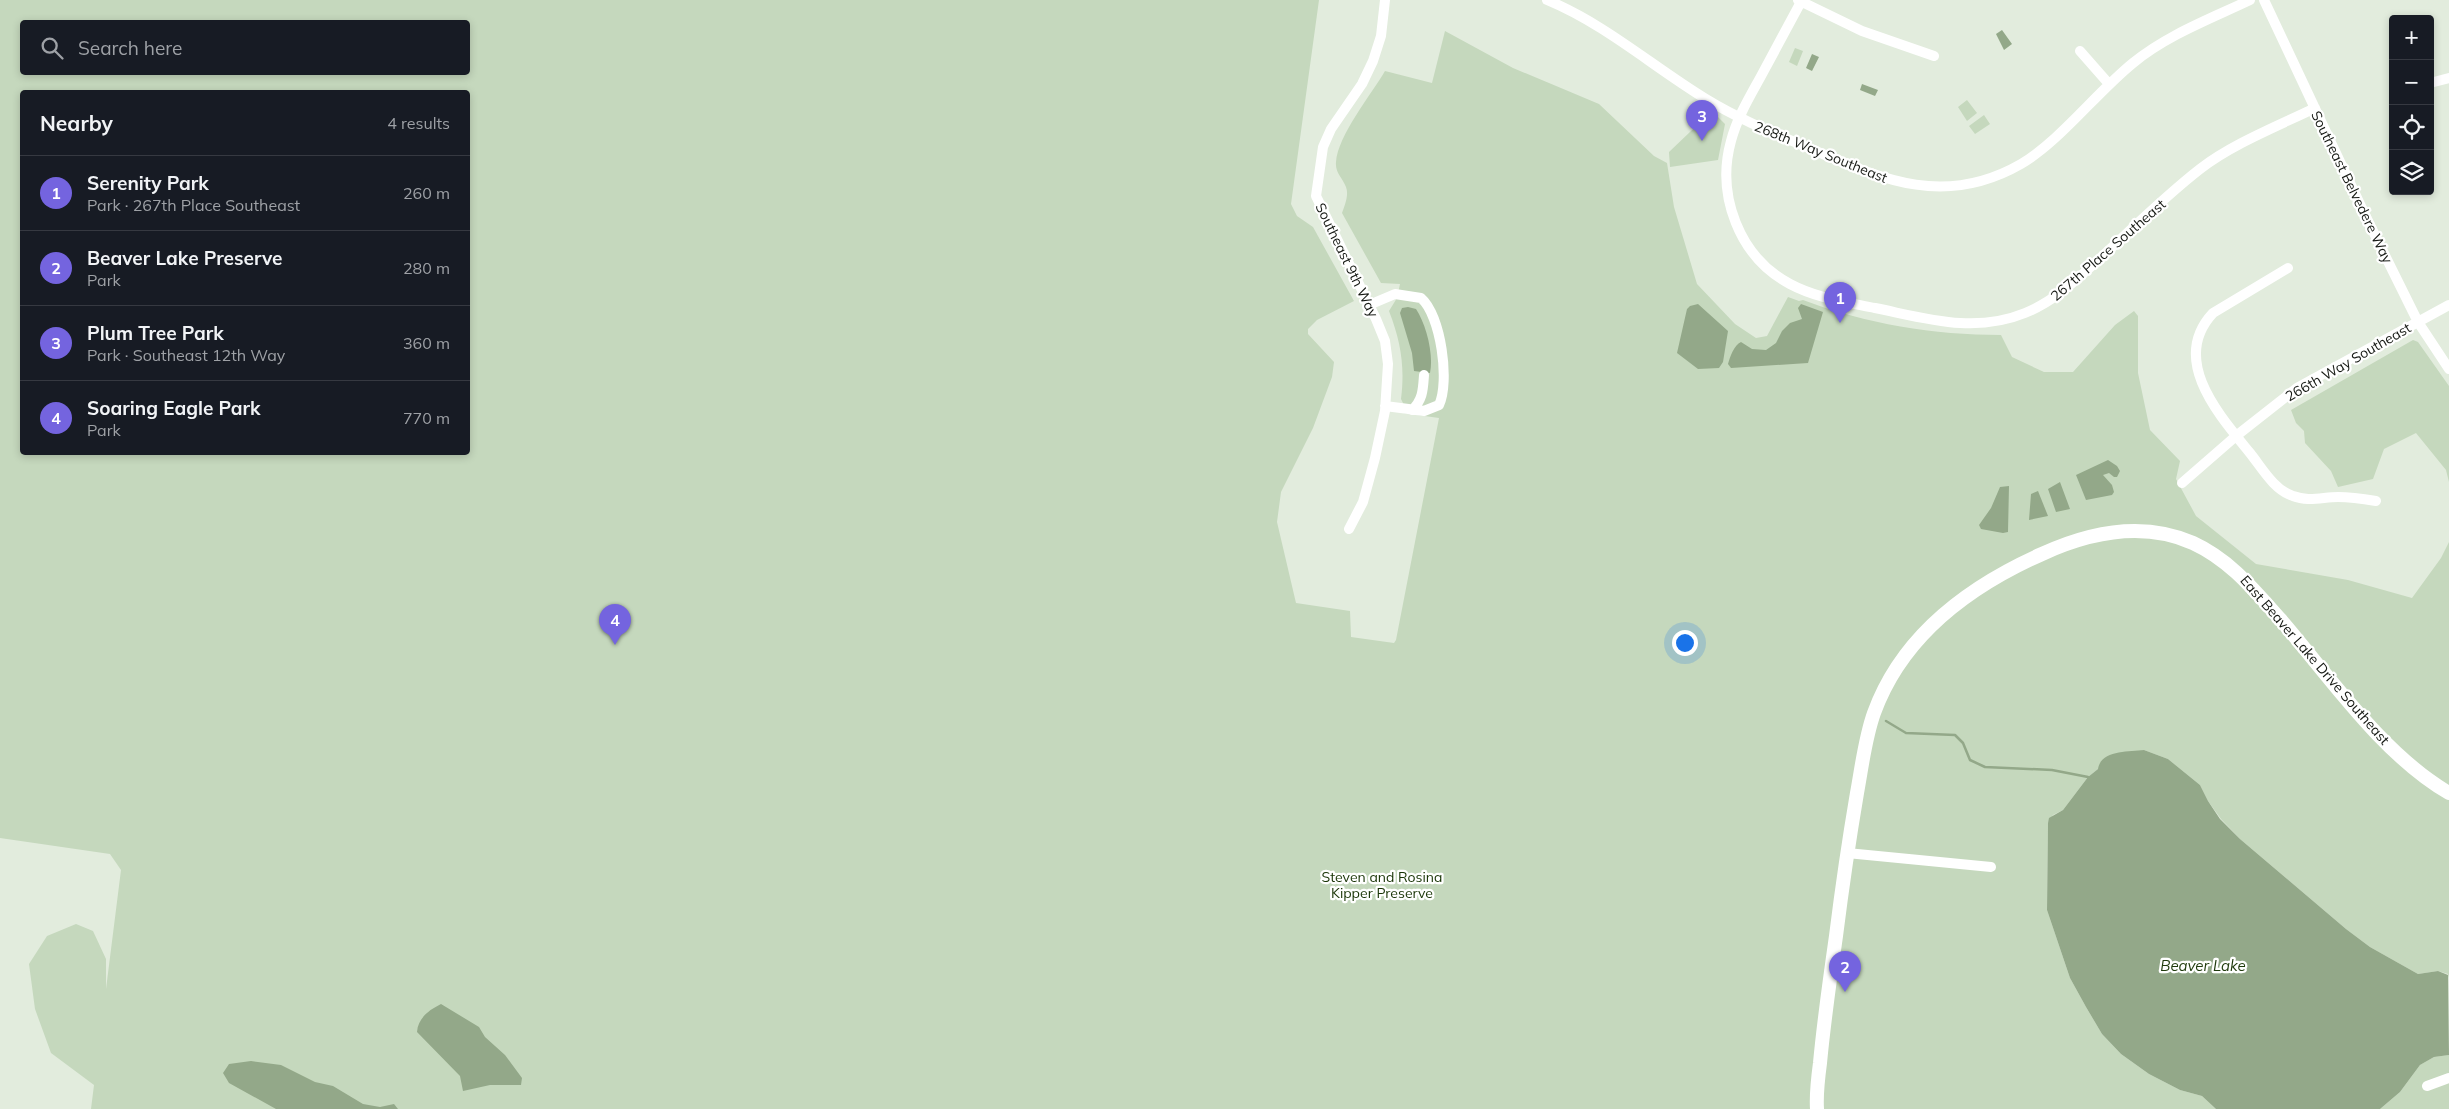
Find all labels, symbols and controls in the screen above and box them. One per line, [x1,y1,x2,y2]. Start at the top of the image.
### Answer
map controls [2389,15,2434,195]
button: + [2389,15,2434,60]
search box [20,20,470,75]
icon: search [38,34,66,62]
text: Search here [78,36,182,60]
button: − [2389,60,2434,105]
pin: 3 [1686,100,1718,141]
button: locate [2389,105,2434,150]
street label: Southeast Belvedere Way [2307,108,2397,267]
text: Nearby [40,110,113,136]
text: 4 results [387,113,450,133]
street label: 268th Way Southeast [1752,117,1890,187]
button: layers [2389,150,2434,195]
text: Serenity Park [87,171,209,195]
text: 1 [51,183,61,203]
text: 260 m [403,183,450,203]
text: Park · 267th Place Southeast [87,195,300,215]
street label: 267th Place Southeast [2047,195,2169,305]
street label: Southeast 9th Way [1312,200,1383,321]
text: Beaver Lake Preserve [87,246,283,270]
text: 2 [51,258,61,278]
text: 280 m [403,258,450,278]
text: Park [87,270,121,290]
pin: 1 [1824,282,1856,323]
street label: 266th Way Southeast [2282,319,2414,405]
text: Plum Tree Park [87,321,224,345]
text: 3 [51,333,61,353]
text: 360 m [403,333,450,353]
text: Park · Southeast 12th Way [87,345,285,365]
text: Soaring Eagle Park [87,396,261,420]
text: 4 [51,408,61,428]
text: 770 m [403,408,450,428]
text: Park [87,420,121,440]
street label: East Beaver Lake Drive Southeast [2236,572,2394,748]
pin: 4 [599,604,631,645]
your location [1672,630,1698,656]
park label: Steven and Rosina Kipper Preserve [1322,868,1442,902]
pin: 2 [1829,951,1861,992]
water label: Beaver Lake [2160,956,2246,975]

